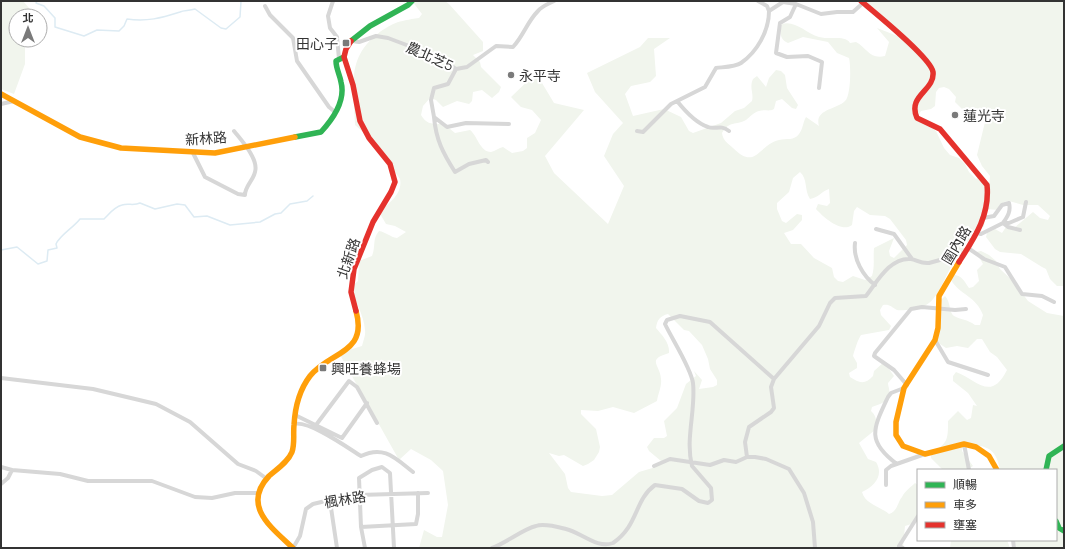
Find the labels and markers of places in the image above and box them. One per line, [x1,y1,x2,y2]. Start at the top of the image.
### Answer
place label: 田心子 [296,34,338,53]
marker: 田心子 [341,38,351,48]
place label: 永平寺 [519,66,561,85]
marker: 永平寺 [506,70,516,80]
place label: 蓮光寺 [963,106,1005,125]
marker: 蓮光寺 [950,110,960,120]
place label: 興旺養蜂場 [331,359,401,378]
marker: 興旺養蜂場 [318,363,328,373]

